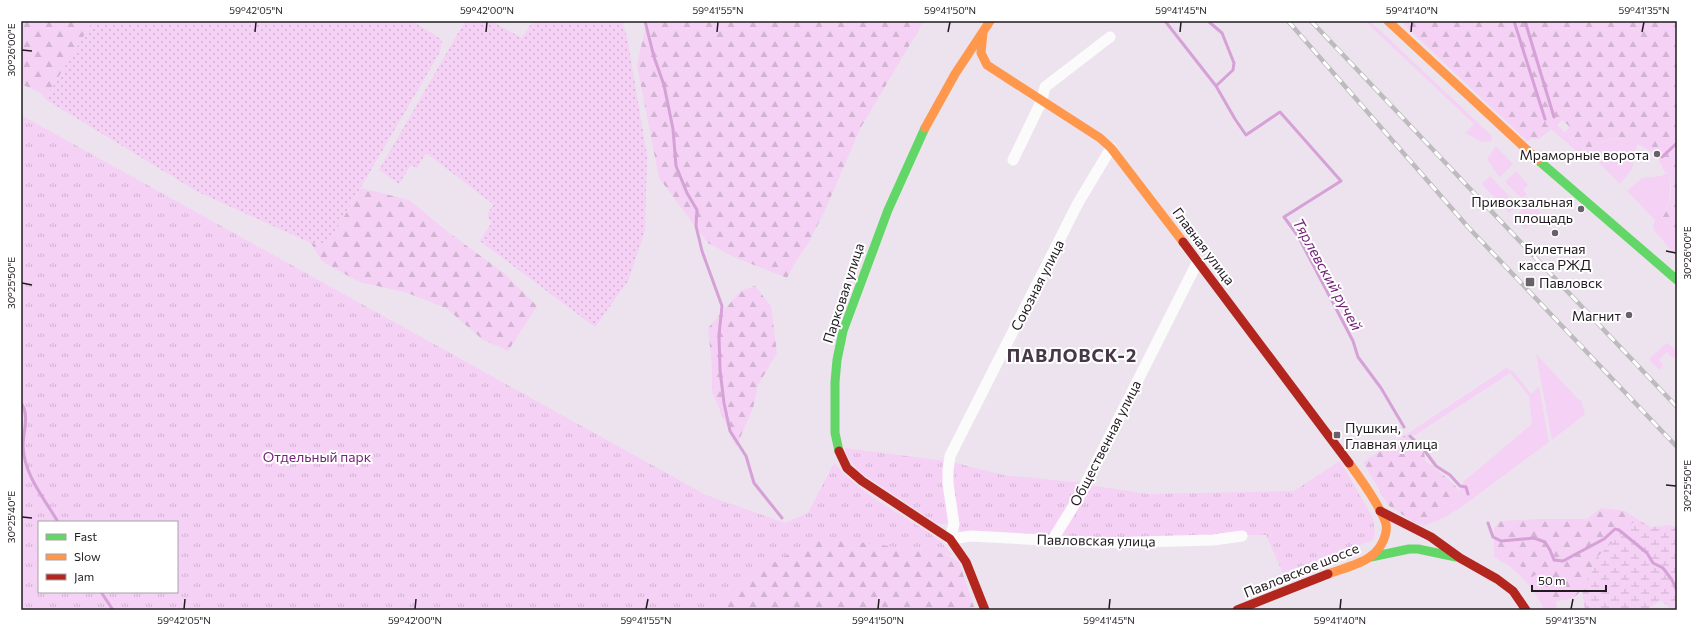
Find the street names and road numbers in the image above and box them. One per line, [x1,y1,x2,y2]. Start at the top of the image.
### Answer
street label: Главная улица [1169,204,1239,288]
street label: Союзная улица [1007,237,1067,333]
street label: Парковая улица [819,241,867,345]
street label: Общественная улица [1066,377,1144,509]
street label: Павловская улица [1036,530,1156,550]
street label: Павловское шоссе [1241,539,1361,601]

